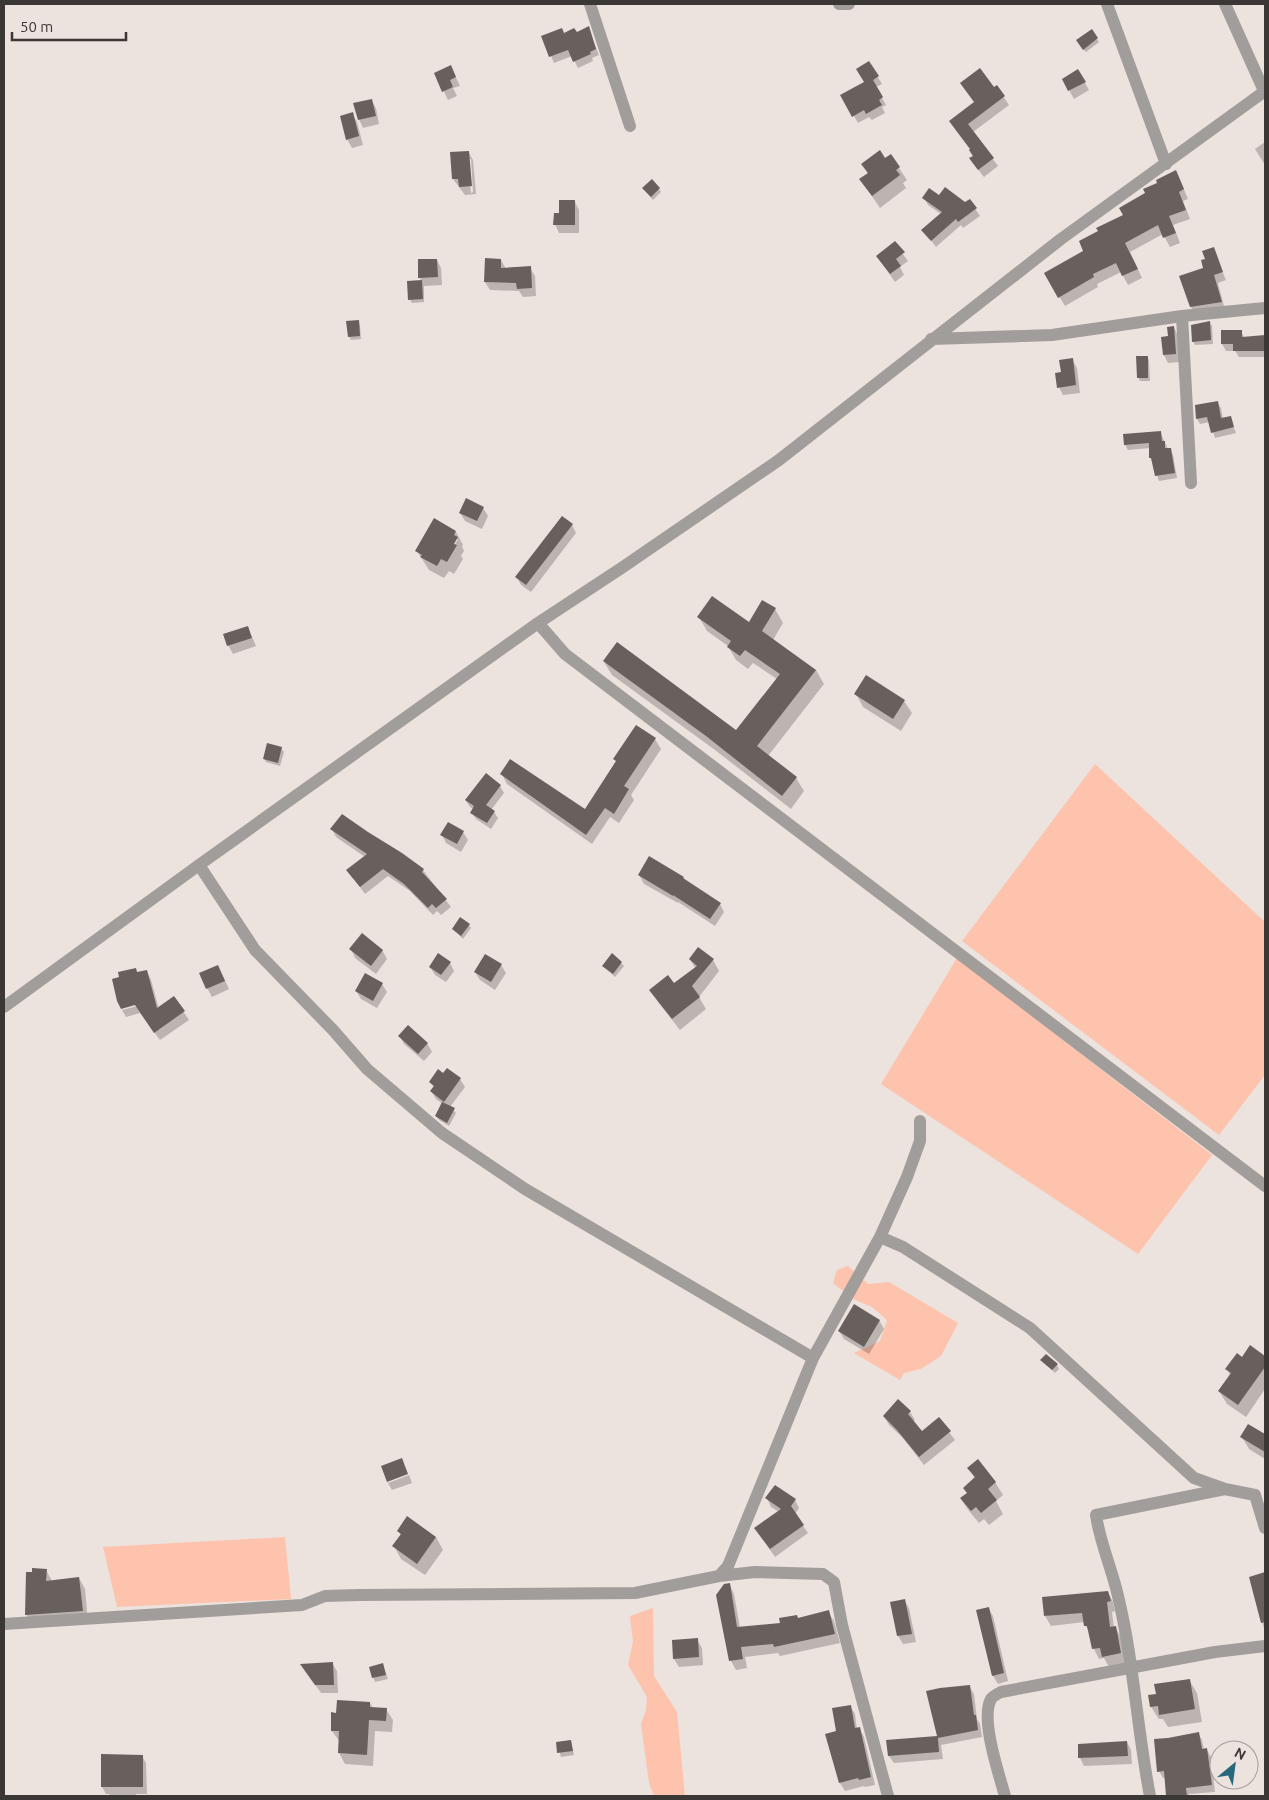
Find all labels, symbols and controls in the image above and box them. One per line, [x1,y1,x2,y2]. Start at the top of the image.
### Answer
scale bar [12,10,126,42]
text: 50 m [20,18,53,35]
north arrow [1209,1740,1259,1790]
text: N [1232,1744,1249,1763]

